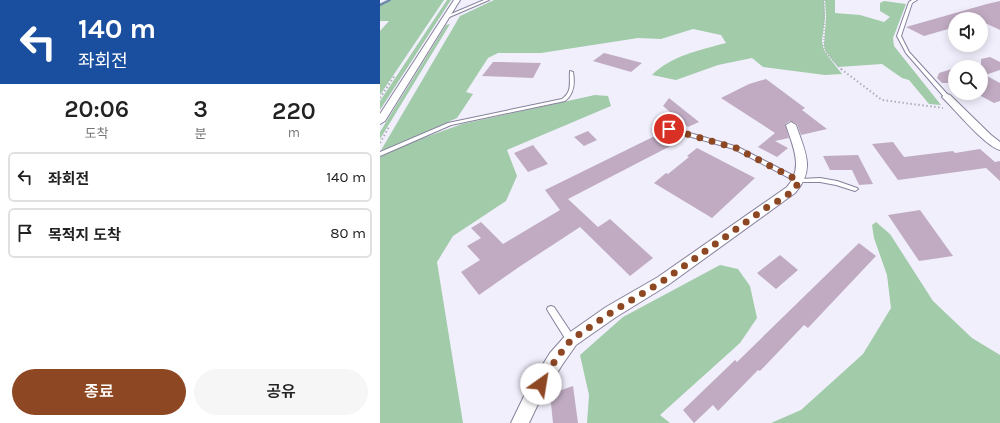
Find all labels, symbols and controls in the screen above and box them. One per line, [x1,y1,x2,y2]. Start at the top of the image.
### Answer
text: 140 m [78,12,156,45]
map controls [948,12,988,100]
button: sound [948,12,988,52]
icon: left [12,16,64,68]
text: 좌회전 [78,50,128,72]
button: search [948,60,988,100]
text: 20:06 [64,95,129,123]
text: 3 [193,95,208,123]
text: 220 [272,97,316,125]
pin [652,112,686,146]
icon: arrive [658,118,680,140]
text: m [288,125,300,140]
text: 도착 [85,126,109,141]
text: 분 [195,126,207,141]
icon: left [14,166,36,188]
text: 140 m [326,168,366,186]
text: 좌회전 [48,170,89,188]
icon: arrive [14,222,36,244]
text: 80 m [330,224,366,242]
text: 목적지 도착 [48,226,121,244]
position arrow [520,363,562,405]
button: 종료 [12,369,186,415]
button: 공유 [194,369,368,415]

